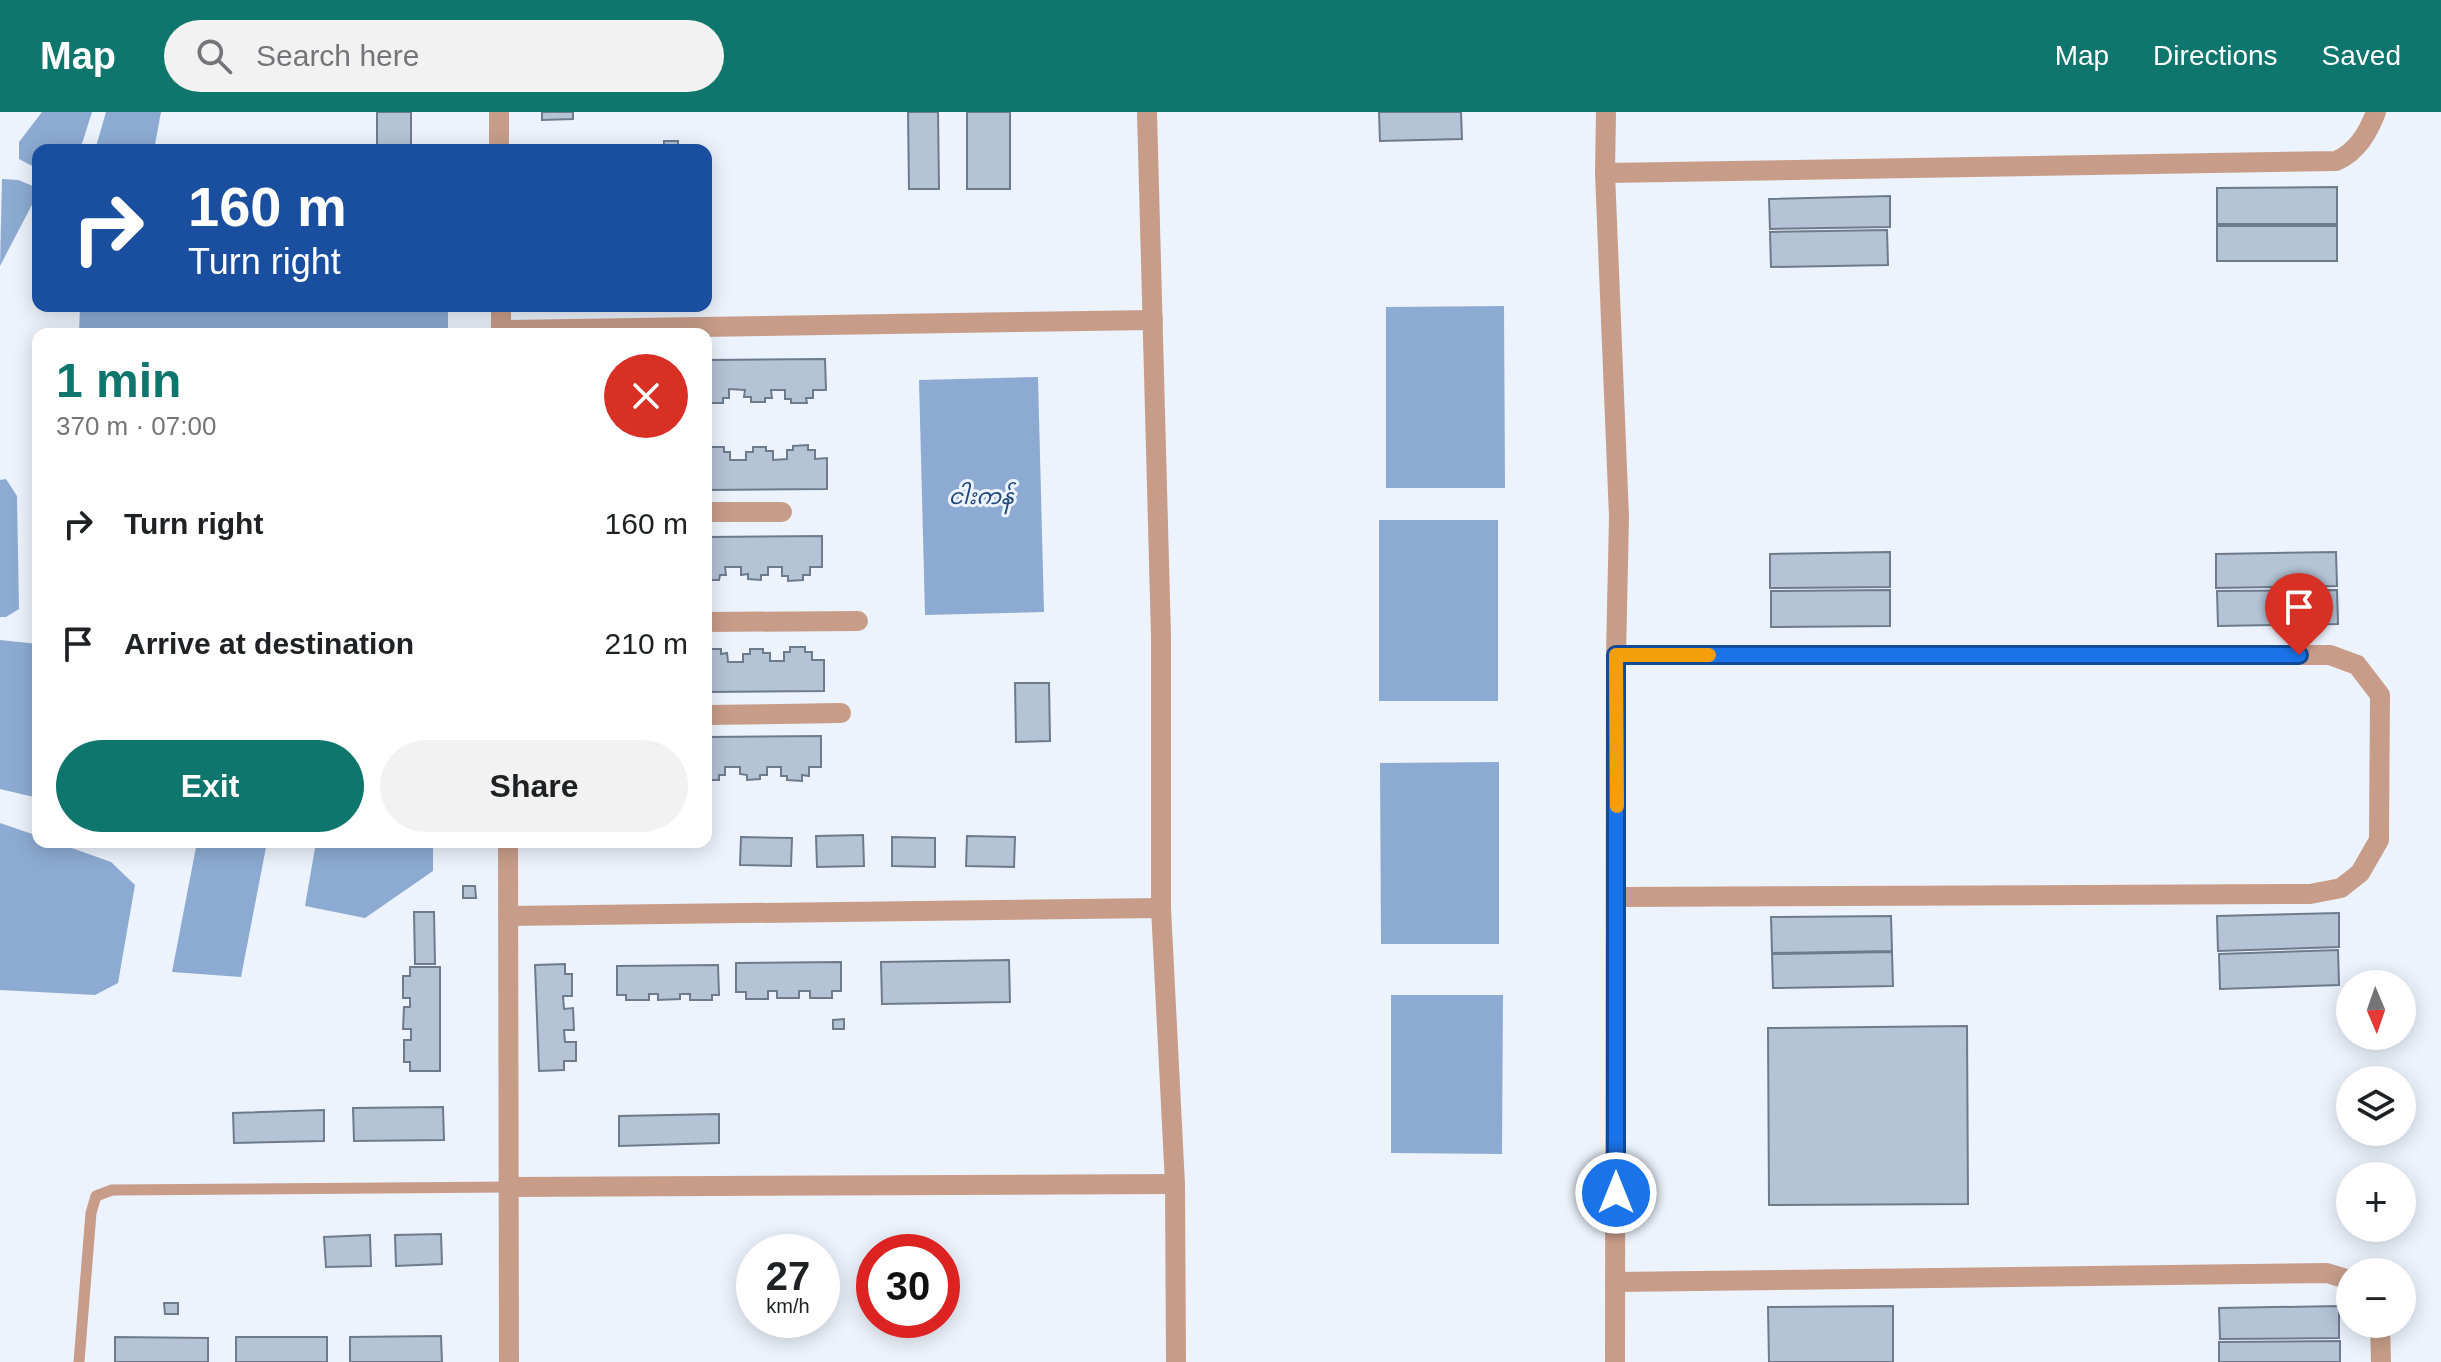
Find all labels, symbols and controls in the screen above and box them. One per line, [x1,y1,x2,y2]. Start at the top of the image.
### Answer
search box [164,20,724,92]
icon: search [192,34,236,78]
text: Map [40,35,116,77]
text: Search here [256,39,419,72]
text: Map [2055,40,2109,71]
text: Directions [2153,40,2278,71]
text: Saved [2322,40,2401,71]
text: 160 m [188,175,347,238]
icon: right [56,176,160,280]
text: Turn right [188,241,341,282]
text: 1 min [56,354,181,407]
button: close [604,354,688,438]
text: 370 m · 07:00 [56,411,216,441]
water label: ငါးကန် [948,481,1016,515]
icon: right [56,502,100,546]
text: Turn right [124,507,263,540]
text: 160 m [605,507,688,540]
pin [2265,573,2333,655]
icon: arrive [2277,585,2321,629]
icon: arrive [56,622,100,666]
text: Arrive at destination [124,627,414,660]
text: 210 m [605,627,688,660]
button: Exit [56,740,364,832]
button: Share [380,740,688,832]
north arrow [2336,970,2416,1050]
map controls [2336,970,2416,1338]
button: layers [2336,1066,2416,1146]
position arrow [1574,1151,1658,1235]
button: + [2336,1162,2416,1242]
speed limit sign: 30 [856,1234,960,1338]
text: 27 [766,1254,810,1298]
button: − [2336,1258,2416,1338]
text: km/h [766,1295,810,1317]

